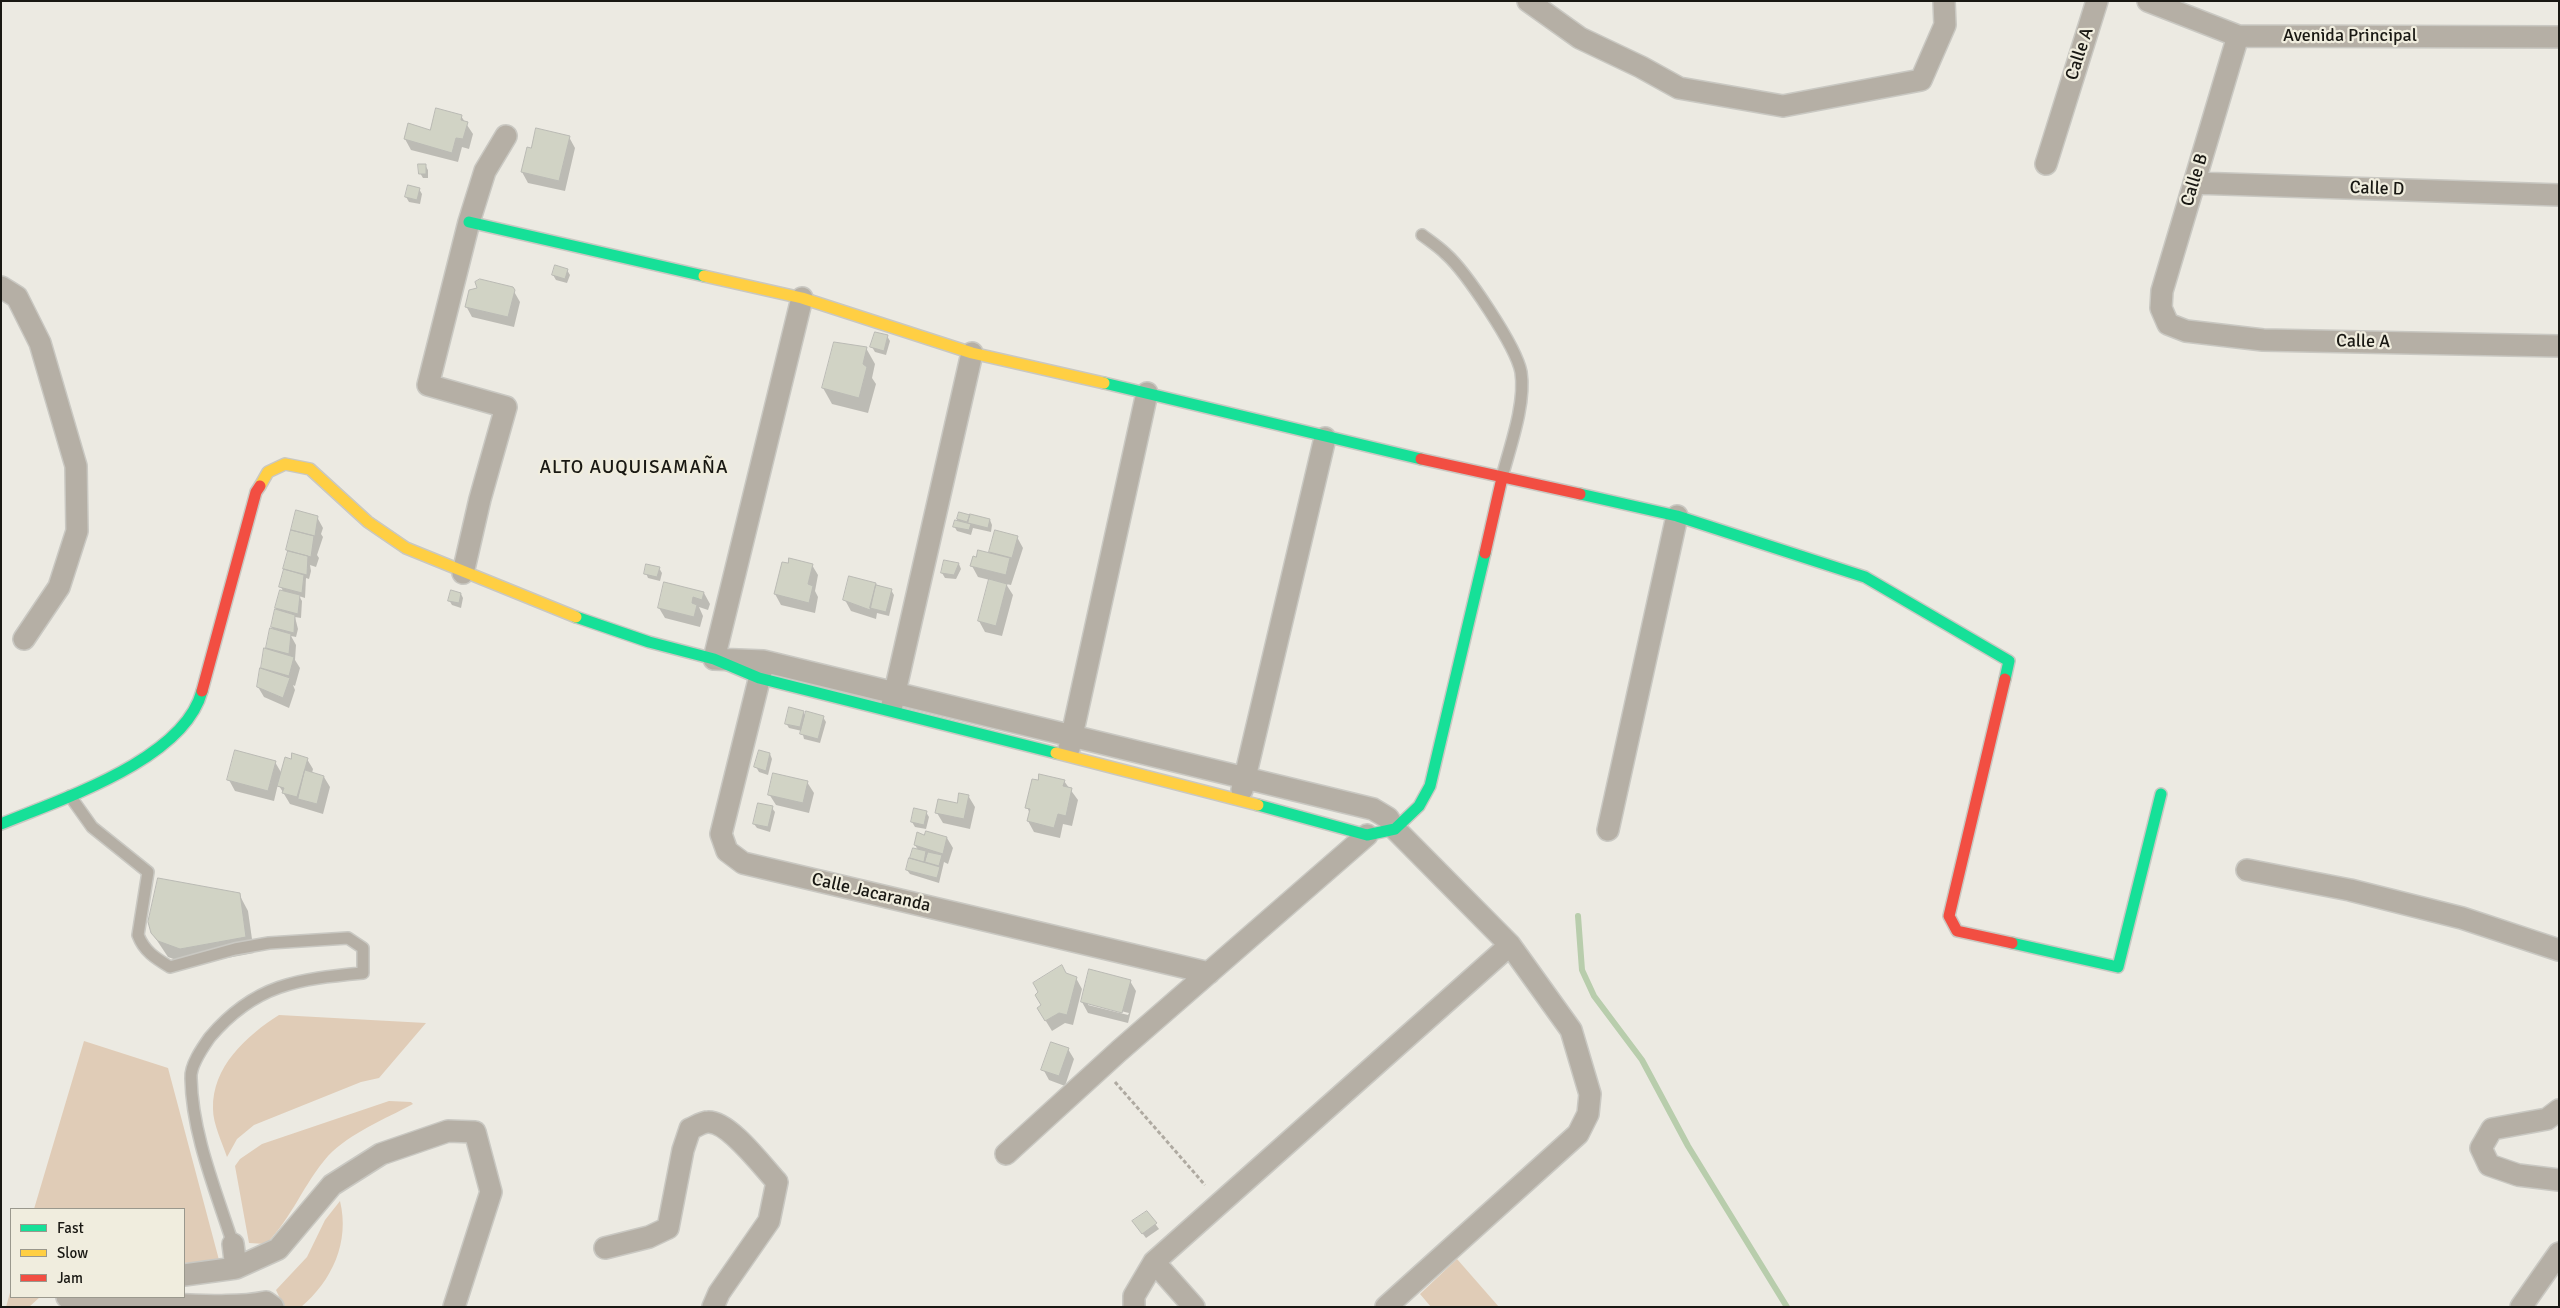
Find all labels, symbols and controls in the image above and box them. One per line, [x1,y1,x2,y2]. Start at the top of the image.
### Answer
street label: Calle A [2061,25,2099,83]
street label: Avenida Principal [2283,25,2417,47]
street label: Calle B [2177,151,2213,209]
street label: Calle D [2349,177,2405,201]
street label: Calle A [2336,331,2390,353]
district label: ALTO AUQUISAMAÑA [537,457,731,479]
street label: Calle Jacaranda [809,869,933,917]
legend [10,1208,185,1298]
text: Fast [57,1219,84,1237]
text: Slow [57,1244,88,1262]
text: Jam [57,1269,83,1287]

